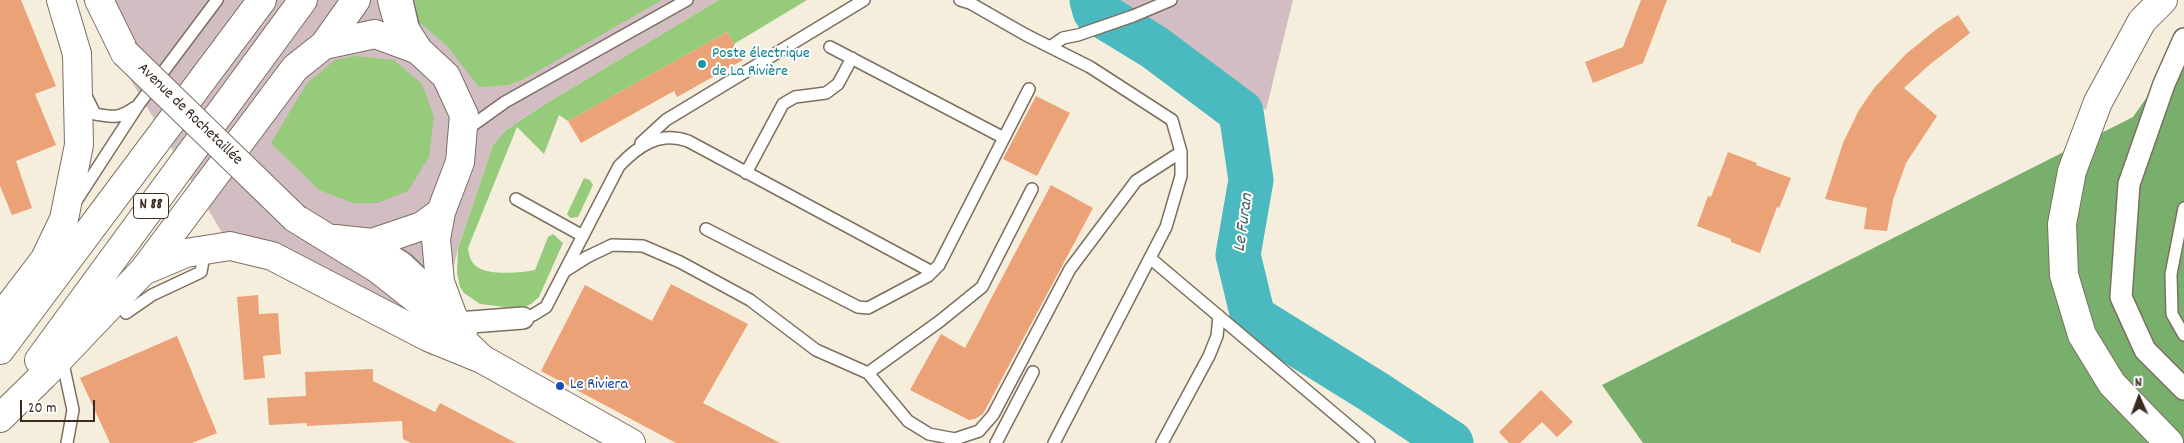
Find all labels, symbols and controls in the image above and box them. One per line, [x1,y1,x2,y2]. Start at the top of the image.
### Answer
place label: Poste électrique de La Rivière [712,45,810,83]
marker: Poste électrique de La Rivière [696,58,708,70]
street label: Avenue de Rochetaillée [132,60,246,170]
water label: Le Furan [1230,192,1260,254]
road number: N 88 [134,194,168,218]
north arrow [2114,373,2164,423]
text: N [2135,373,2142,393]
place label: Le Riviera [570,376,628,396]
marker: Le Riviera [554,380,566,392]
scale bar [22,390,98,422]
text: 20 m [28,398,56,420]

